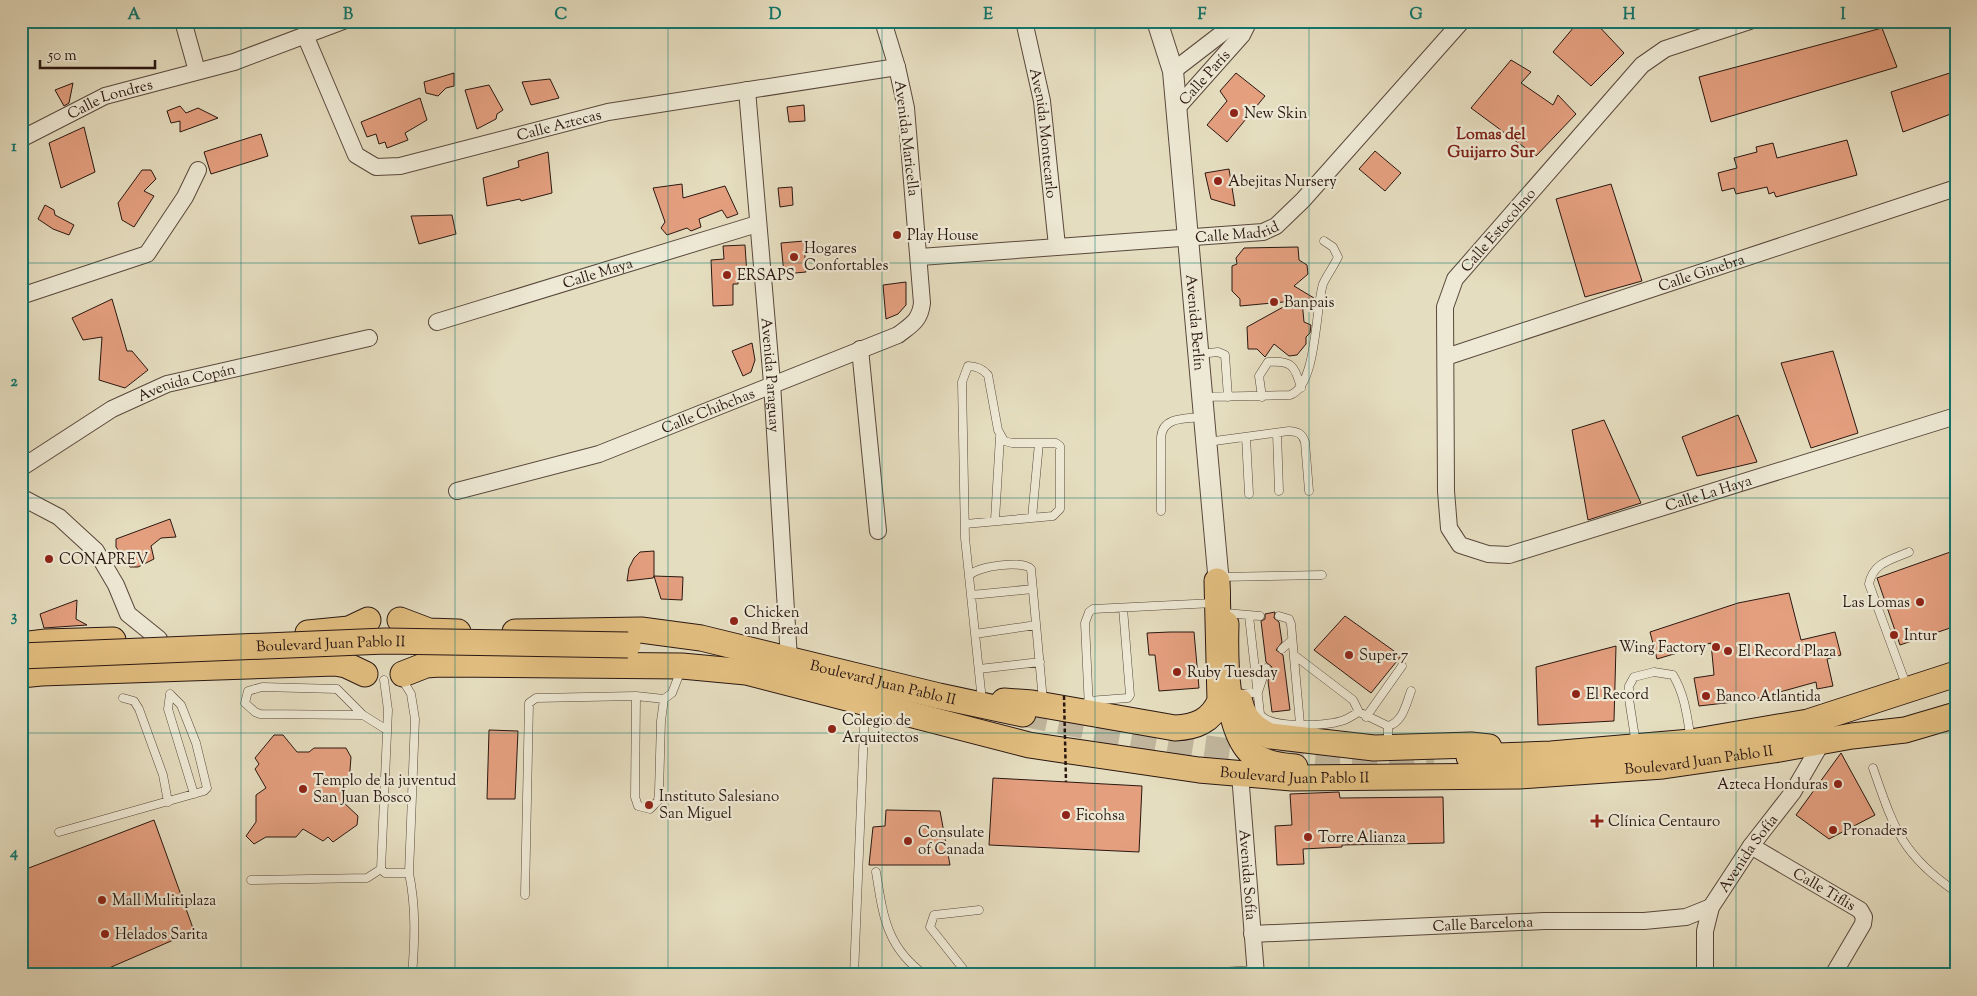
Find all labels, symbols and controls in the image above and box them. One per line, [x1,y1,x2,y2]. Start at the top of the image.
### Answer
text: A [128,4,141,27]
text: B [343,4,353,27]
text: C [555,4,568,27]
text: D [769,4,782,27]
text: E [983,4,993,27]
text: F [1198,4,1207,27]
text: G [1409,4,1423,27]
text: H [1623,4,1636,27]
text: I [1840,4,1846,27]
scale bar [40,38,155,70]
text: 50 m [47,46,77,67]
street label: Calle París [1175,46,1236,111]
street label: Avenida Montecarlo [1023,66,1061,199]
street label: Calle Londres [64,75,155,126]
street label: Avenida Maricella [888,79,923,197]
place label: New Skin [1244,104,1307,125]
street label: Calle Aztecas [515,105,604,147]
marker: New Skin [1228,107,1240,119]
district label: Lomas del Guijarro Sur [1447,124,1536,165]
text: 1 [11,136,17,159]
place label: Abejitas Nursery [1228,172,1337,193]
marker: Abejitas Nursery [1212,175,1224,187]
street label: Calle Estocolmo [1457,184,1542,278]
street label: Calle Madrid [1195,217,1283,249]
place label: Play House [907,226,979,247]
marker: Play House [891,229,903,241]
place label: Hogares Confortables [804,239,888,277]
street label: Calle Ginebra [1656,250,1748,298]
marker: Hogares Confortables [788,251,800,263]
street label: Calle Maya [560,254,636,295]
place label: ERSAPS [737,266,795,287]
marker: ERSAPS [721,269,733,281]
street label: Avenida Berlín [1179,273,1209,372]
place label: Banpais [1284,293,1335,314]
marker: Banpais [1268,296,1280,308]
street label: Avenida Paraguay [754,317,784,434]
street label: Avenida Copán [135,360,238,408]
text: 2 [10,371,18,394]
street label: Calle Chibchas [659,384,758,440]
street label: Calle La Haya [1663,471,1755,518]
place label: CONAPREV [59,550,148,571]
marker: CONAPREV [43,553,55,565]
place label: Las Lomas [1842,593,1910,614]
marker: Las Lomas [1914,596,1926,608]
place label: Chicken and Bread [744,603,809,641]
text: 3 [11,606,18,629]
marker: Chicken and Bread [728,615,740,627]
place label: Intur [1904,626,1937,647]
marker: Intur [1888,629,1900,641]
street label: Boulevard Juan Pablo II [256,632,406,658]
place label: Wing Factory [1619,638,1707,659]
marker: Wing Factory [1710,641,1722,653]
place label: El Record Plaza [1738,642,1836,663]
marker: El Record Plaza [1722,645,1734,657]
place label: Super 7 [1359,646,1409,667]
marker: Super 7 [1343,649,1355,661]
street label: Boulevard Juan Pablo II [808,656,958,711]
place label: Ruby Tuesday [1187,663,1278,684]
marker: Ruby Tuesday [1171,666,1183,678]
place label: El Record [1586,685,1649,706]
place label: Banco Atlantida [1716,687,1821,708]
marker: El Record [1570,688,1582,700]
marker: Banco Atlantida [1700,690,1712,702]
place label: Colegio de Arquitectos [842,711,919,749]
marker: Colegio de Arquitectos [826,723,838,735]
street label: Boulevard Juan Pablo II [1624,741,1775,781]
street label: Boulevard Juan Pablo II [1219,763,1369,790]
place label: Templo de la juventud San Juan Bosco [313,771,457,809]
place label: Azteca Honduras [1717,775,1828,796]
marker: Azteca Honduras [1832,778,1844,790]
marker: Templo de la juventud San Juan Bosco [297,783,309,795]
place label: Instituto Salesiano San Miguel [659,787,779,825]
marker: Instituto Salesiano San Miguel [643,799,655,811]
place label: Ficohsa [1076,806,1125,827]
marker: Ficohsa [1060,809,1072,821]
street label: Avenida Sofía [1714,811,1784,897]
place label: Clínica Centauro [1608,812,1720,833]
marker: Clínica Centauro [1590,814,1604,828]
place label: Pronaders [1843,821,1908,842]
place label: Consulate of Canada [918,823,984,861]
marker: Pronaders [1827,824,1839,836]
place label: Torre Alianza [1318,828,1406,849]
street label: Avenida Sofía [1232,829,1261,921]
marker: Torre Alianza [1302,831,1314,843]
marker: Consulate of Canada [902,835,914,847]
text: 4 [9,842,18,865]
street label: Calle Tiflis [1788,864,1859,917]
place label: Mall Mulitiplaza [112,891,216,912]
marker: Mall Mulitiplaza [96,894,108,906]
street label: Calle Barcelona [1432,912,1534,938]
place label: Helados Sarita [115,925,208,946]
marker: Helados Sarita [99,928,111,940]

